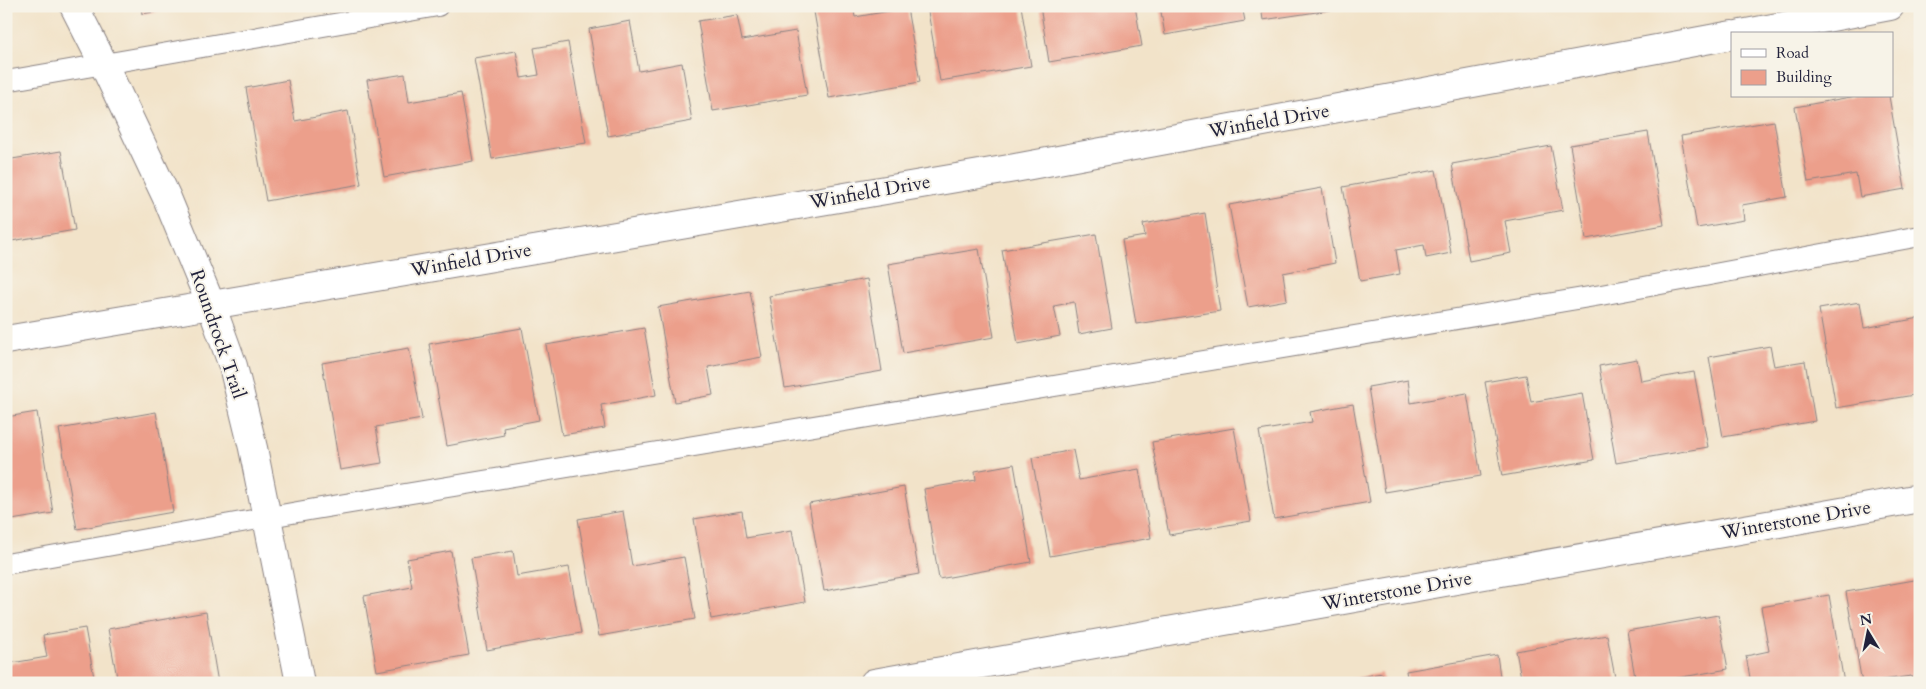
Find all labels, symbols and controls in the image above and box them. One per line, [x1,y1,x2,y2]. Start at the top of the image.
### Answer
legend [1731,32,1894,98]
text: Road [1776,43,1809,63]
text: Building [1776,67,1832,87]
street label: Winfield Drive [1205,98,1332,145]
street label: Winfield Drive [806,169,933,216]
street label: Winfield Drive [407,237,534,284]
street label: Roundrock Trail [184,266,252,402]
street label: Winterstone Drive [1718,494,1873,546]
street label: Winterstone Drive [1319,565,1474,617]
north arrow [1844,606,1894,656]
text: N [1858,609,1873,630]

